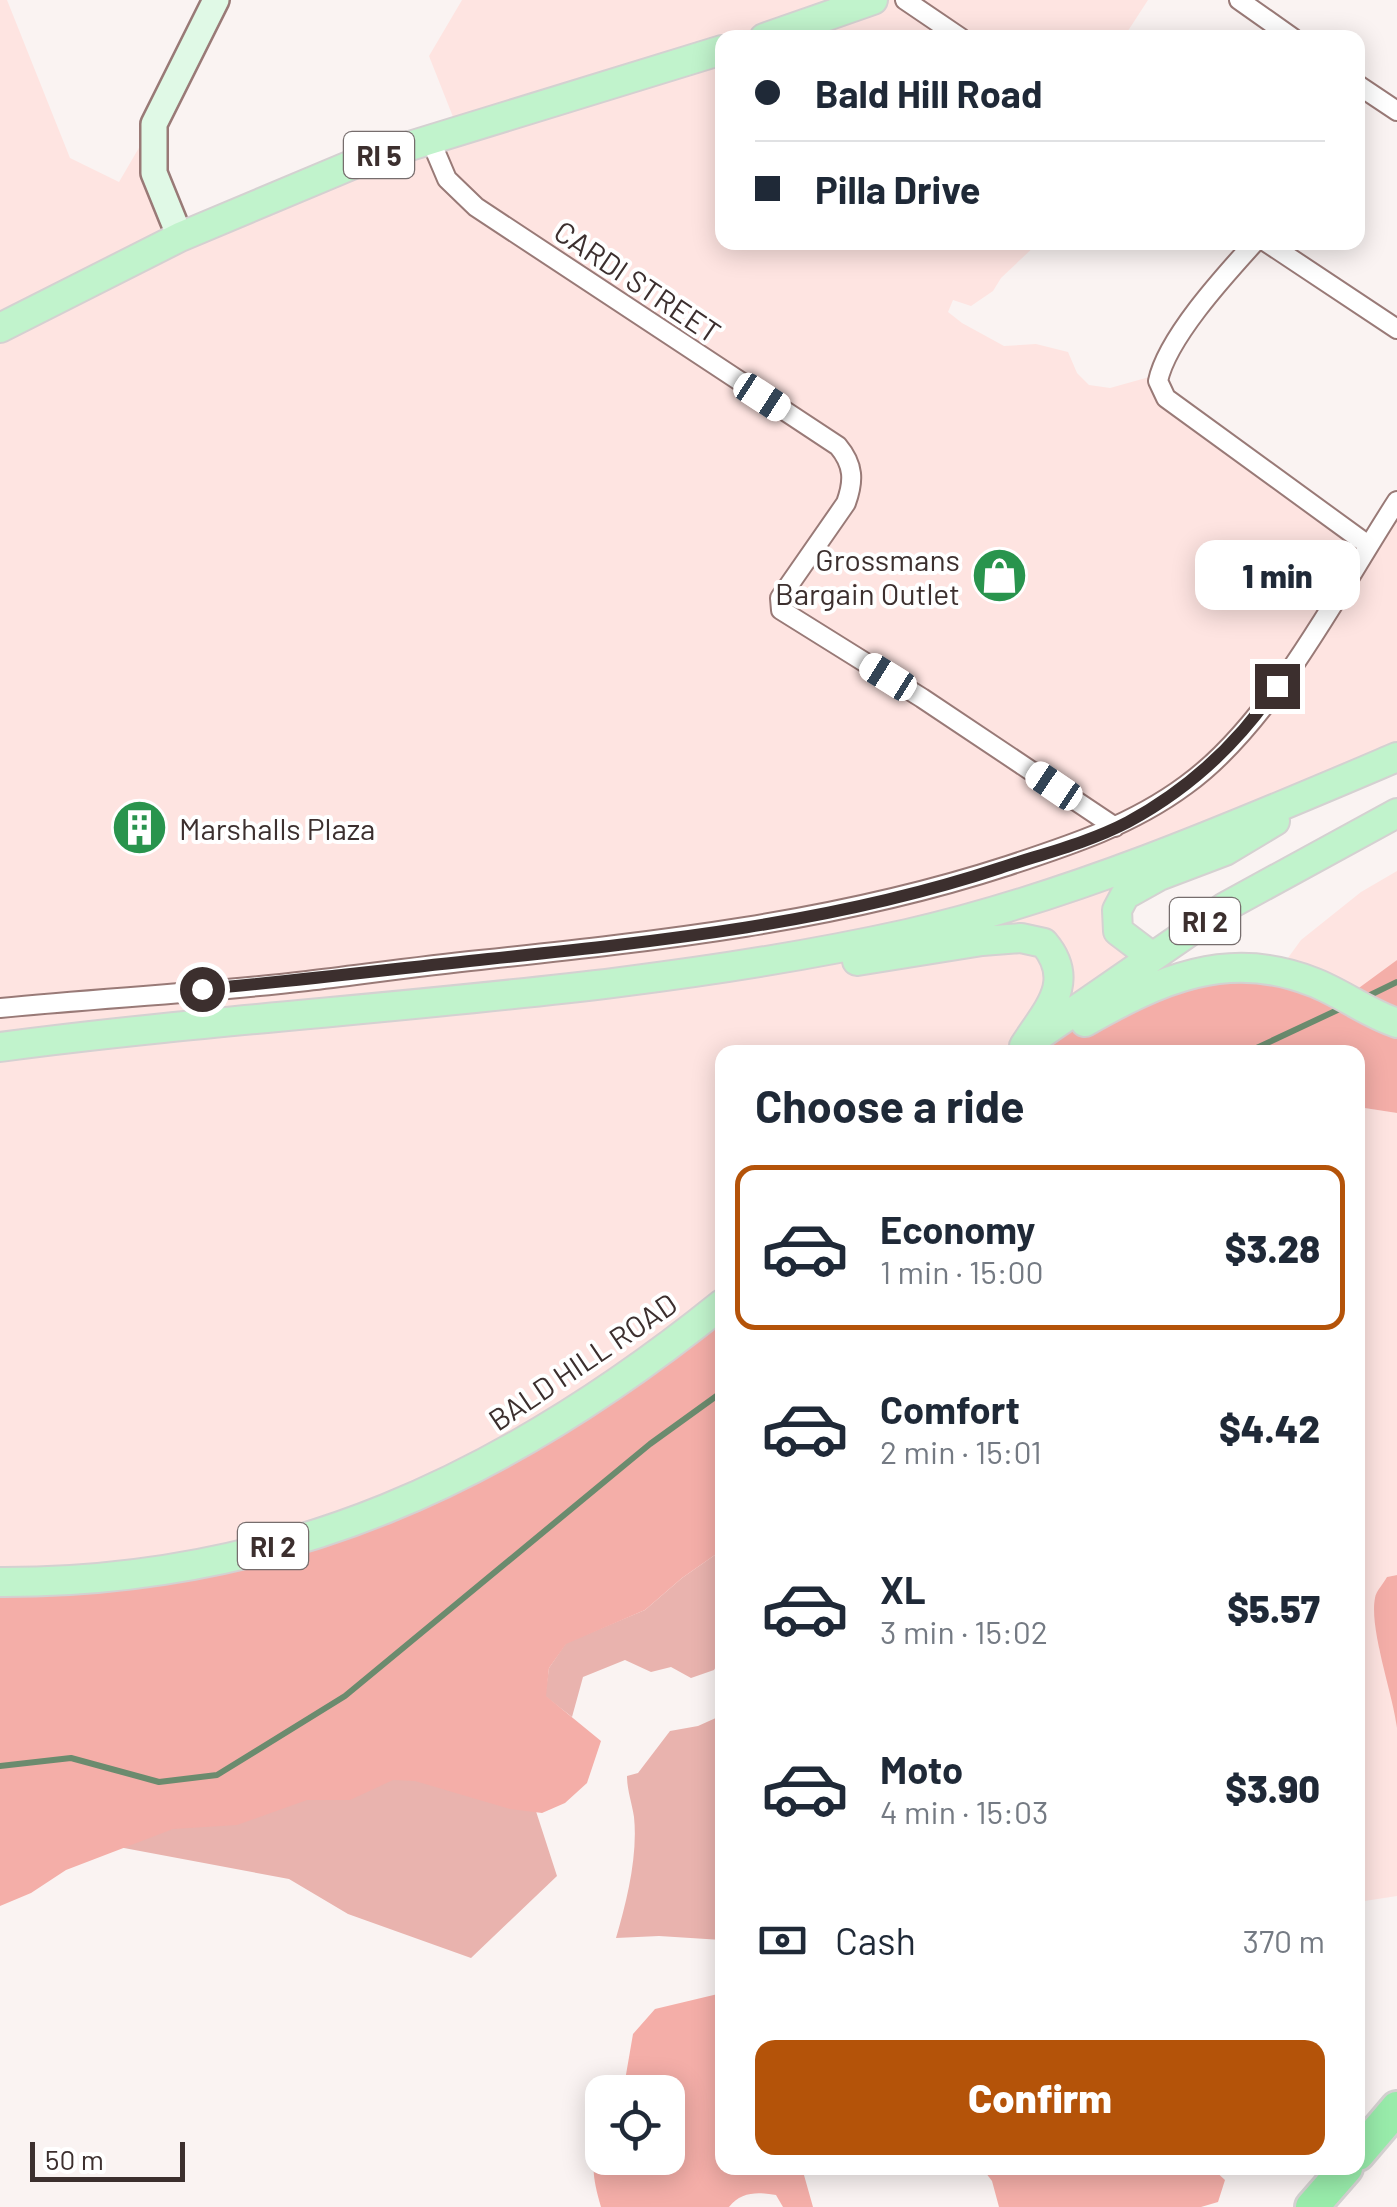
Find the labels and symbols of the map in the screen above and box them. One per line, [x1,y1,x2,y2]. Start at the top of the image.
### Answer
road number: RI 5 [344,132,414,178]
street label: CARDI STREET [548,212,728,350]
car [729,368,795,426]
place label: Grossmans Bargain Outlet [775,541,960,611]
callout: 1 min [1194,541,1360,611]
shop icon: Grossmans Bargain Outlet [969,546,1029,606]
car [855,648,921,706]
route end [1255,664,1300,709]
car [1021,757,1087,815]
building icon: Marshalls Plaza [110,798,170,858]
place label: Marshalls Plaza [179,810,375,846]
road number: RI 2 [1170,898,1240,944]
route start [180,967,225,1012]
street label: BALD HILL ROAD [481,1285,683,1437]
road number: RI 2 [238,1523,308,1569]
scale bar [30,2137,185,2182]

